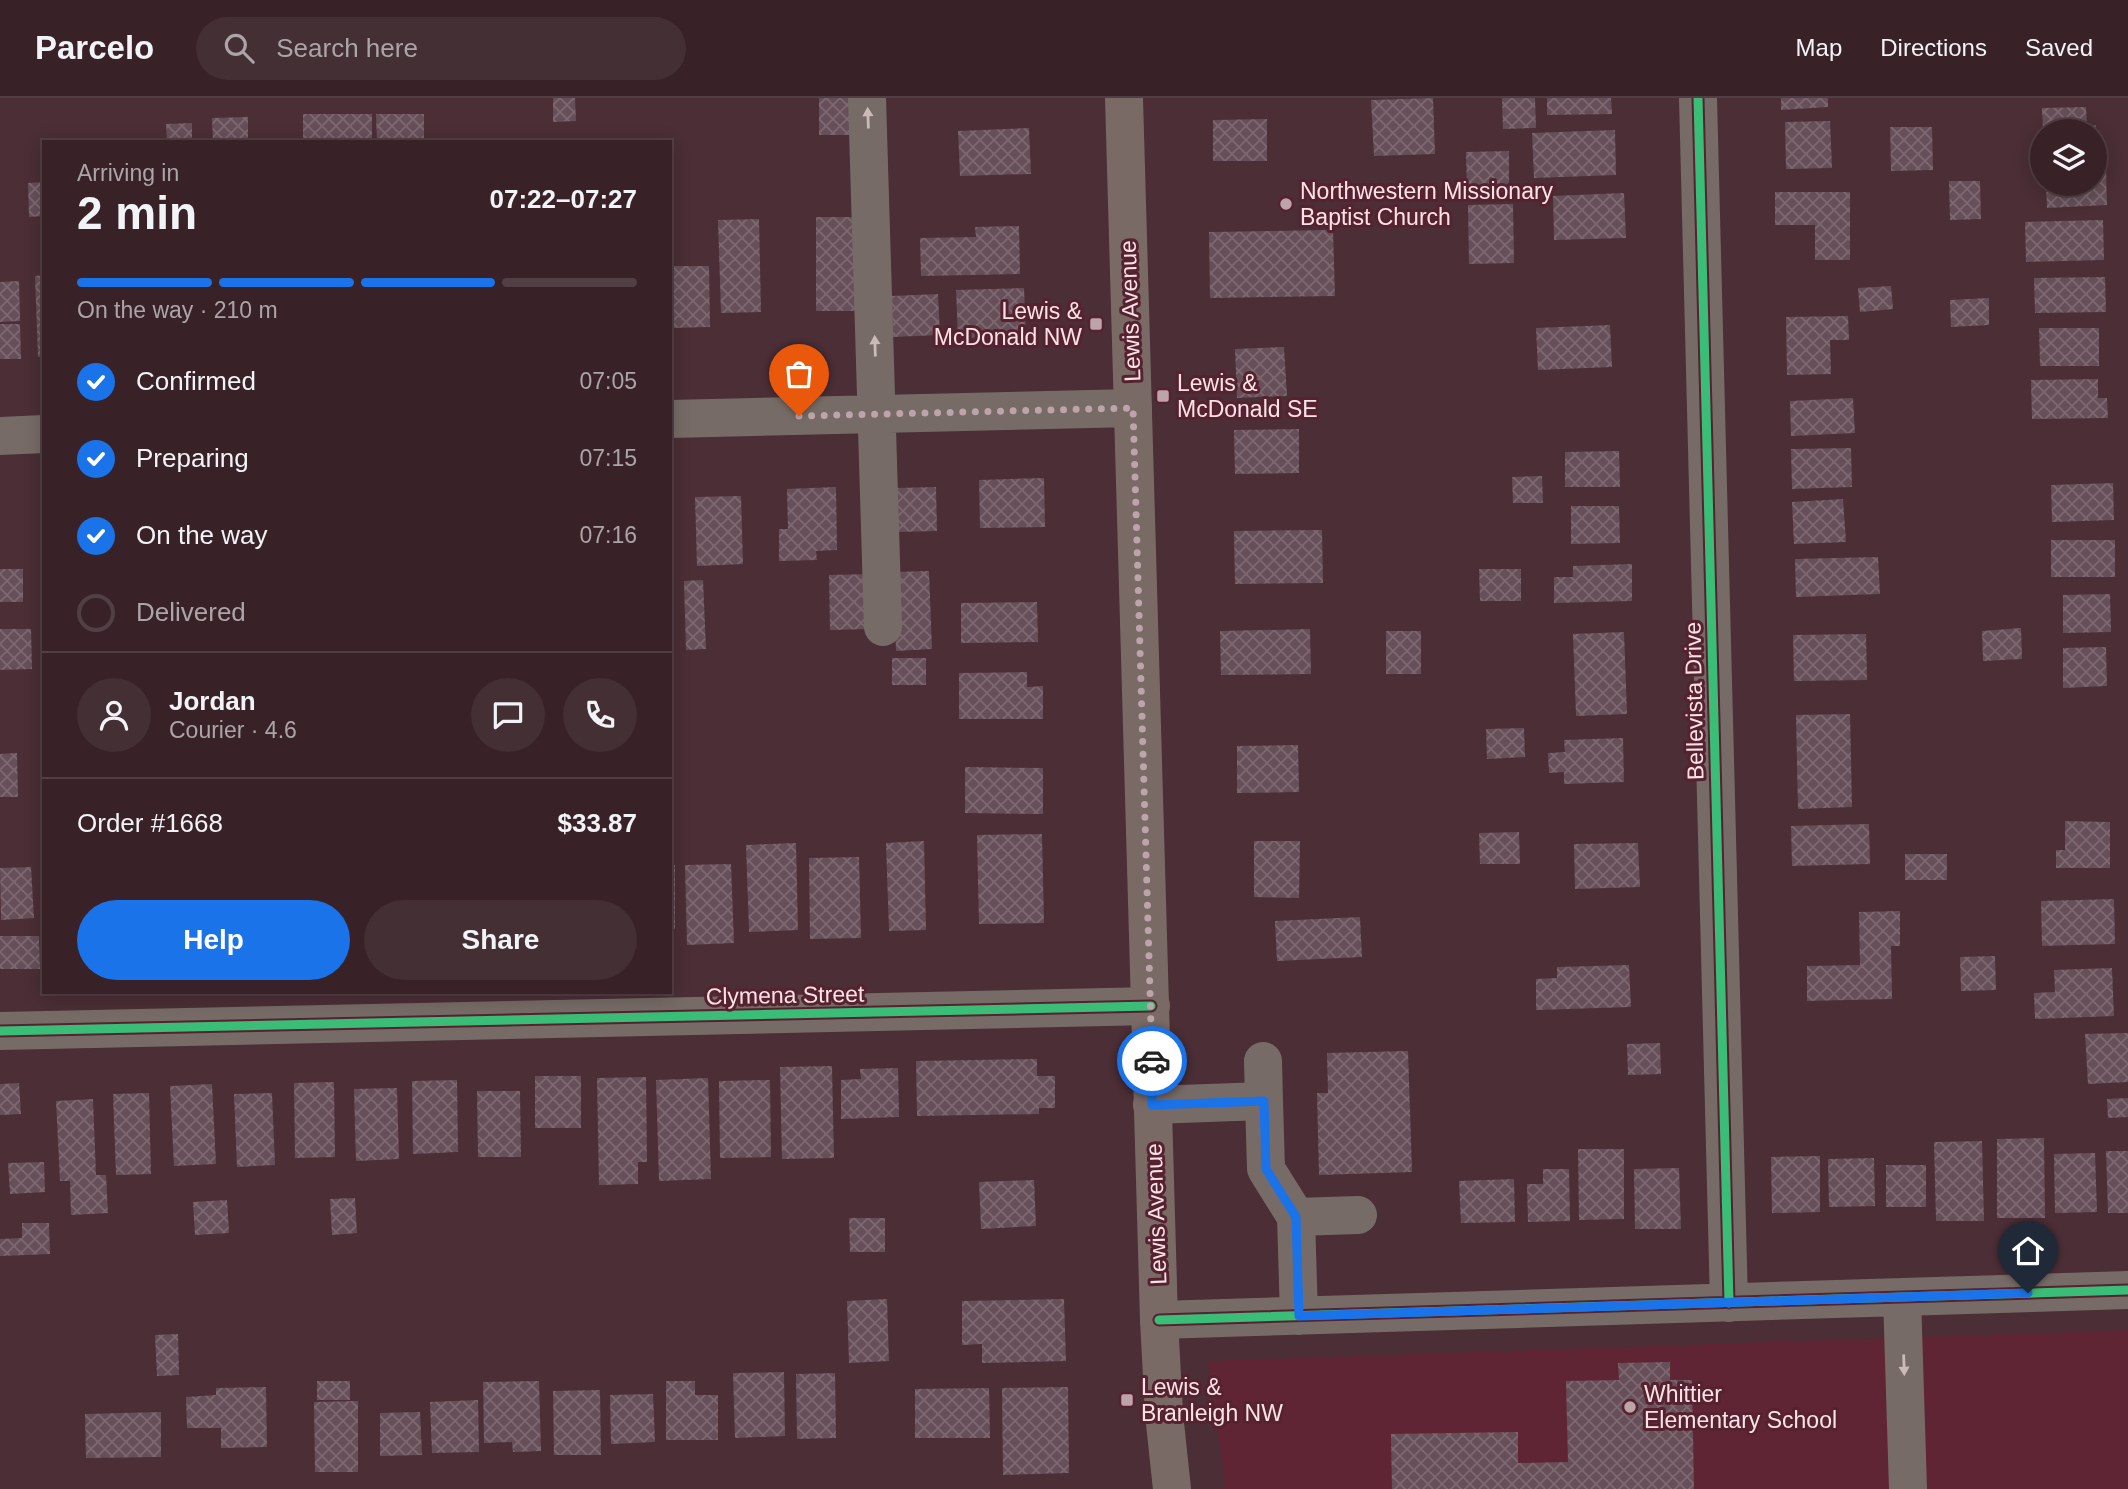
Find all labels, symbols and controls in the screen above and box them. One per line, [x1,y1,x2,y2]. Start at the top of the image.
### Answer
search box [196,17,686,80]
text: Parcelo [35,29,154,66]
icon: search [220,29,258,67]
text: Search here [276,33,418,63]
text: Map [1796,34,1842,61]
text: Directions [1880,34,1987,61]
text: Saved [2025,34,2093,61]
one-way arrow [862,107,873,129]
map controls [2030,119,2107,196]
button: layers [2030,119,2107,196]
text: Arriving in [77,160,179,186]
place label: Northwestern Missionary Baptist Church [1300,178,1554,230]
text: 07:22–07:27 [490,184,637,214]
text: 2 min [77,187,197,239]
marker: Northwestern Missionary Baptist Church [1278,196,1294,212]
street label: Lewis Avenue [1115,240,1145,382]
text: On the way · 210 m [77,297,278,323]
place label: Lewis & McDonald NW [934,298,1082,350]
marker: Lewis & McDonald NW [1088,316,1104,332]
one-way arrow [869,335,880,357]
pin [769,344,829,416]
icon: bag [780,355,818,393]
icon: check [77,363,115,401]
text: Confirmed [136,366,256,396]
text: 07:05 [579,368,637,394]
place label: Lewis & McDonald SE [1177,370,1318,422]
marker: Lewis & McDonald SE [1155,388,1171,404]
icon: check [77,440,115,478]
text: Preparing [136,443,249,473]
text: 07:15 [579,445,637,471]
icon: check [77,517,115,555]
text: On the way [136,520,268,550]
text: 07:16 [579,522,637,548]
text: Delivered [136,597,246,627]
street label: Bellevista Drive [1680,622,1708,780]
button: person [77,678,151,752]
button: chat [471,678,545,752]
button: phone [563,678,637,752]
text: Jordan [169,686,256,716]
text: Courier · 4.6 [169,717,297,743]
text: Order #1668 [77,808,223,838]
text: $33.87 [557,808,637,838]
button: Help [77,900,350,980]
button: Share [364,900,637,980]
street label: Clymena Street [706,981,865,1009]
courier [1117,1026,1187,1096]
icon: car [1133,1042,1171,1080]
street label: Lewis Avenue [1141,1143,1171,1285]
pin [1998,1221,2058,1293]
icon: home [2009,1232,2047,1270]
one-way arrow [1899,1354,1910,1376]
place label: Lewis & Branleigh NW [1141,1374,1283,1426]
place label: Whittier Elementary School [1644,1381,1837,1433]
marker: Lewis & Branleigh NW [1119,1392,1135,1408]
marker: Whittier Elementary School [1622,1399,1638,1415]

